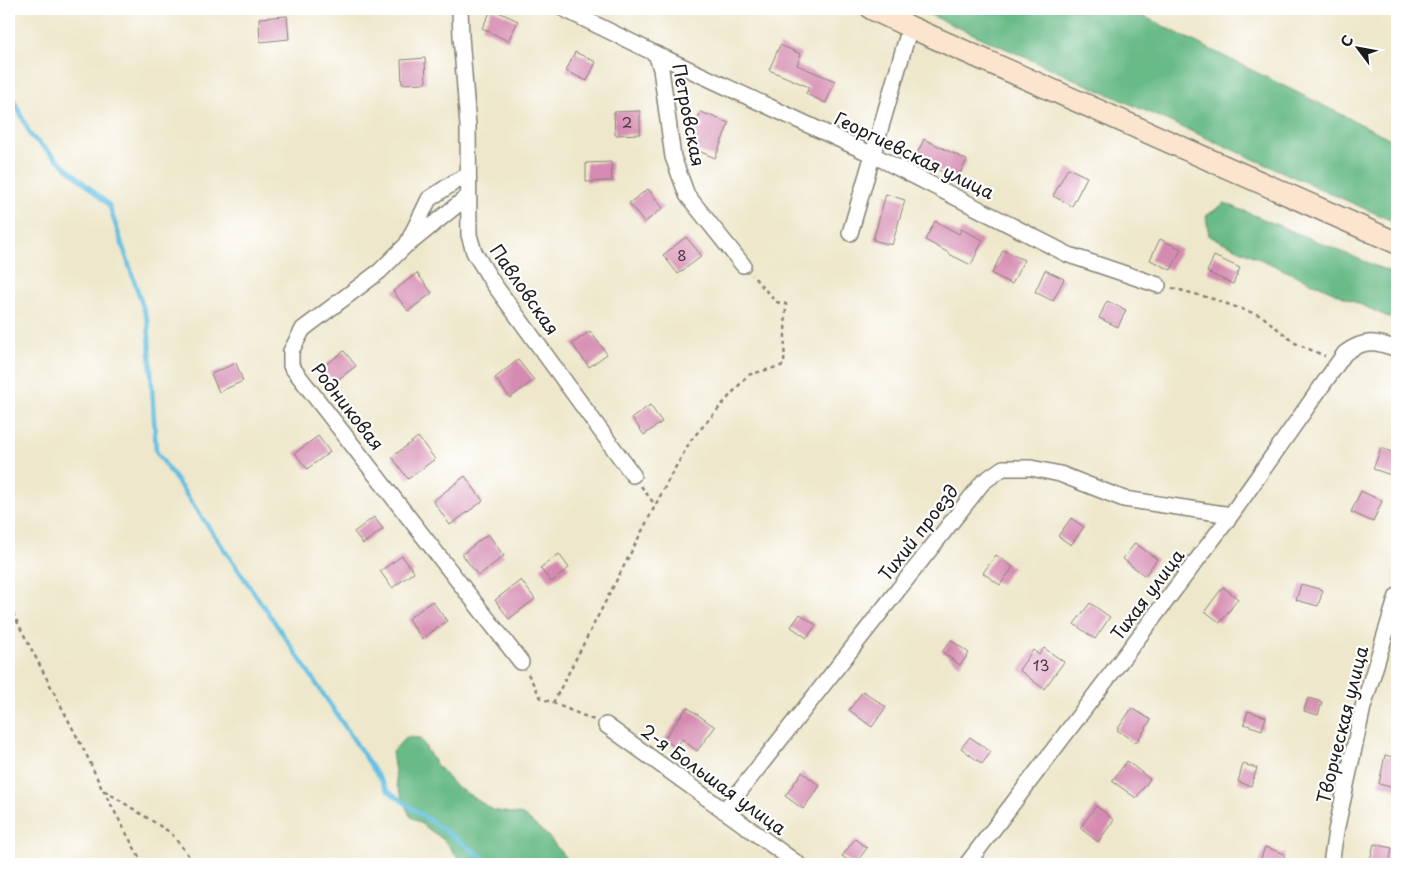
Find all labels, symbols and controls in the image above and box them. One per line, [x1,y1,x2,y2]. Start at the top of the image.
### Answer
north arrow [1334,22,1384,72]
text: С [1335,31,1358,51]
street label: Петровская [666,61,713,169]
street label: Георгиевская улица [830,104,1000,205]
house number: 2 [622,110,632,133]
street label: Павловская [484,238,566,340]
house number: 8 [677,243,687,266]
street label: Родниковая [305,357,391,456]
street label: Тихий проезд [872,478,964,586]
street label: Тихая улица [1104,542,1190,645]
street label: Творческая улица [1309,642,1374,806]
house number: 13 [1033,653,1049,676]
street label: 2-я Большая улица [636,717,793,841]

